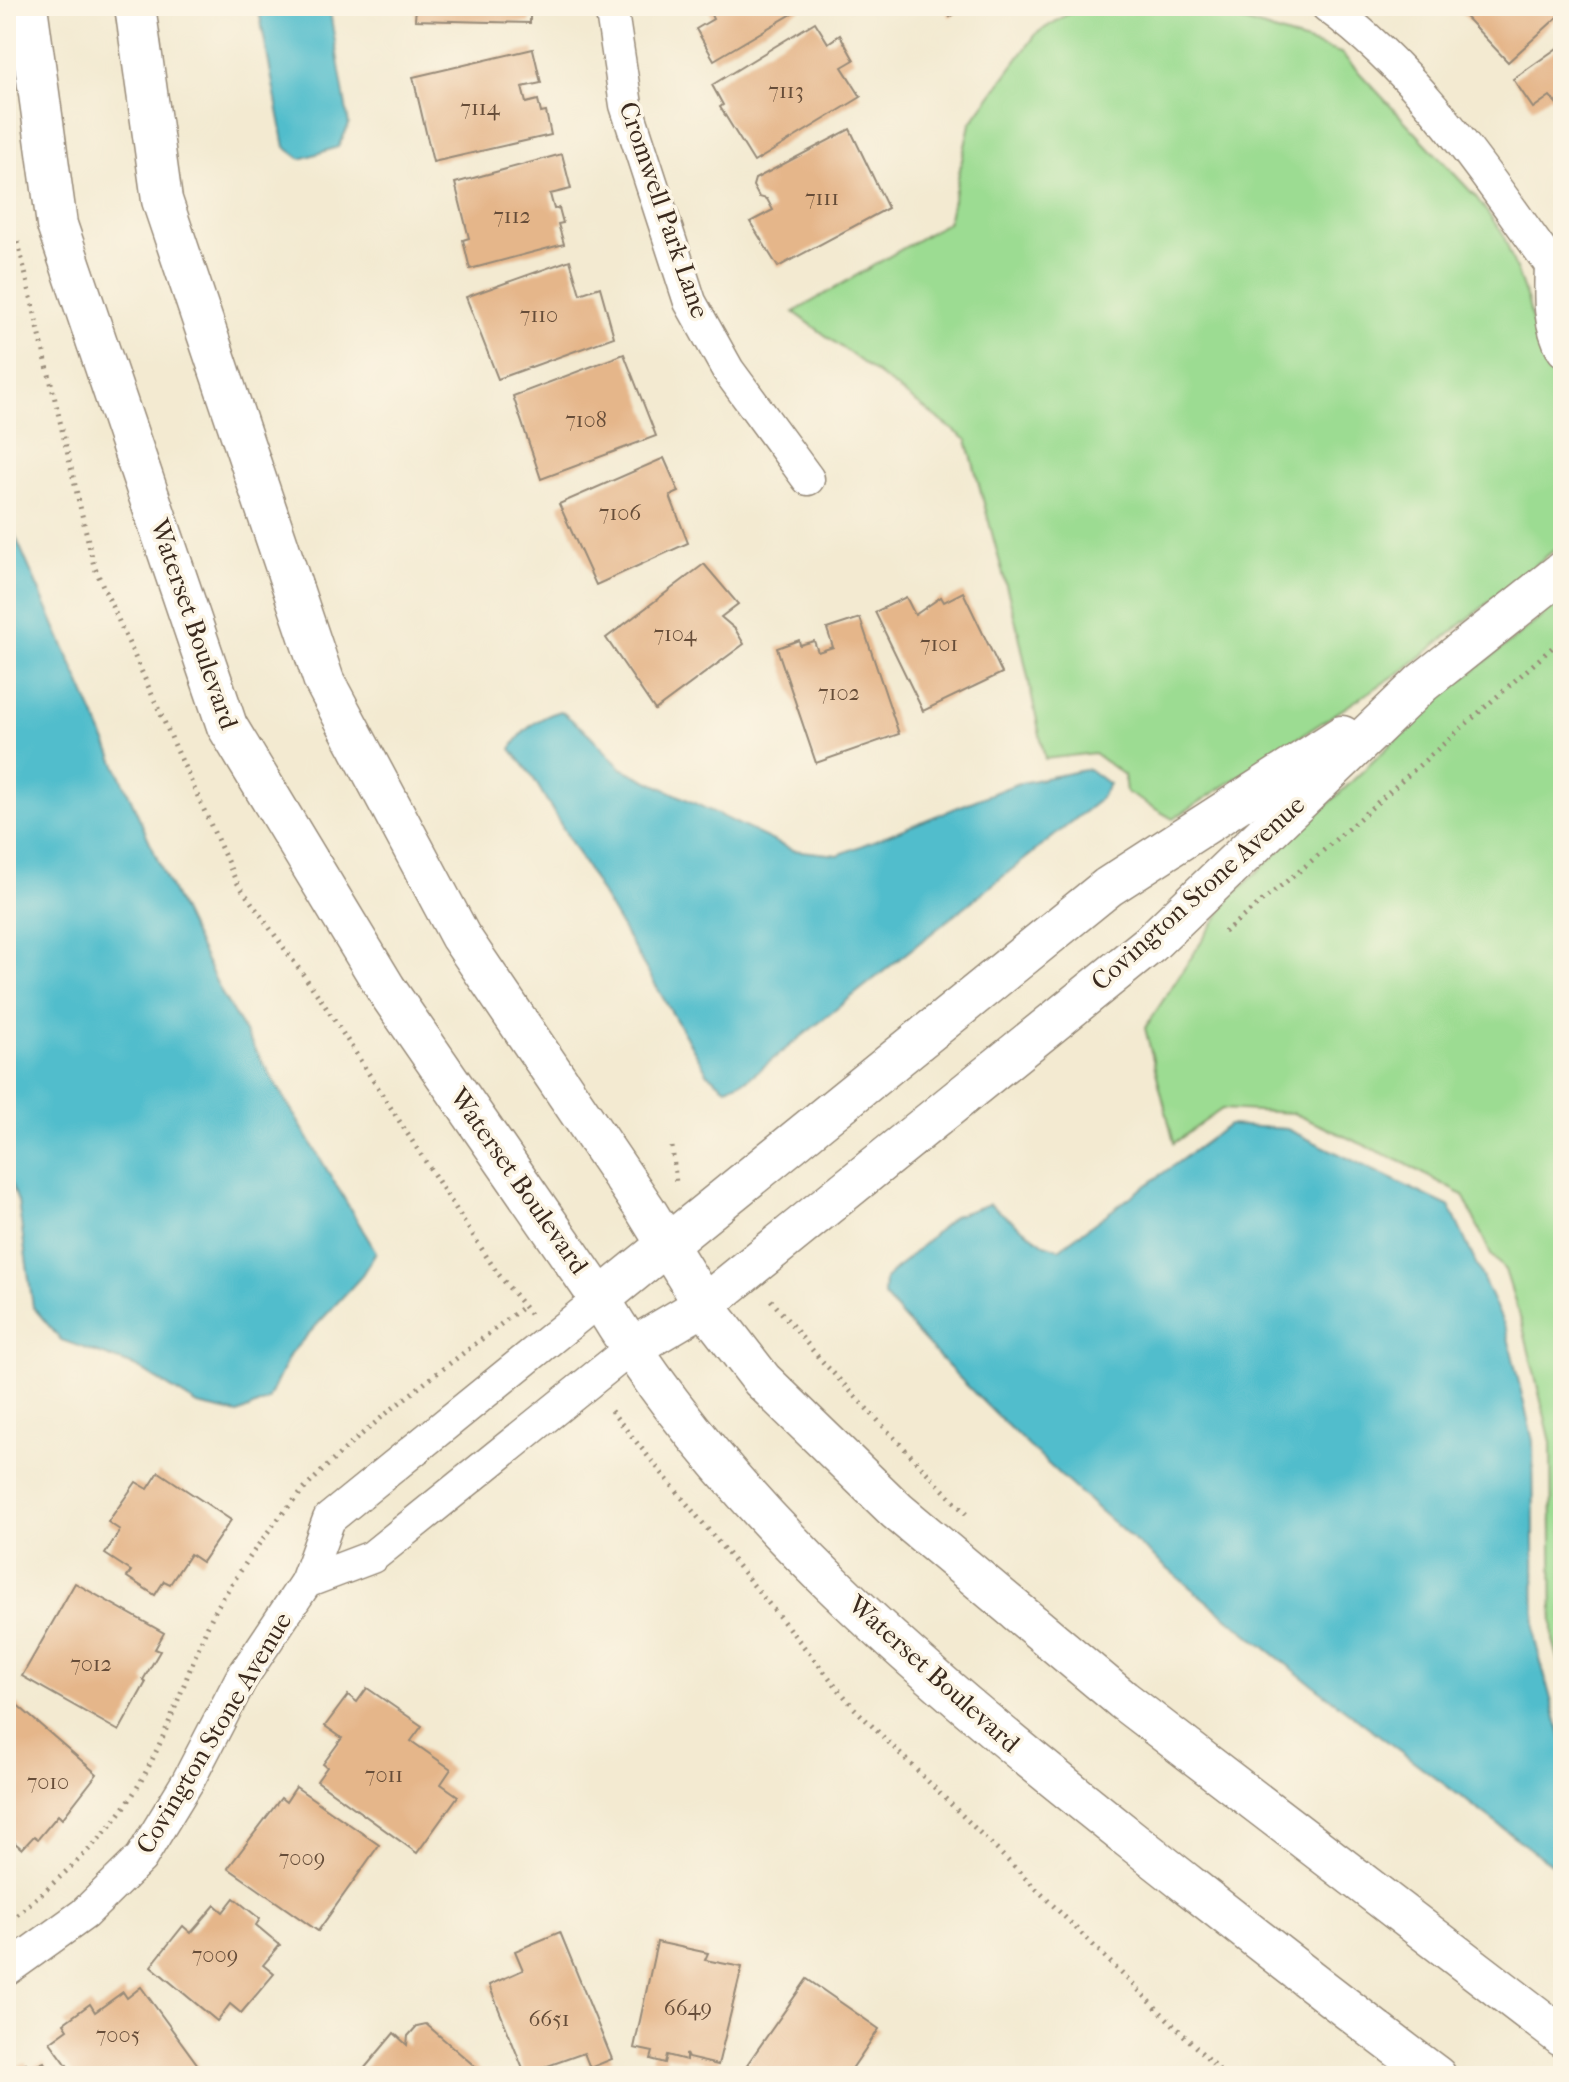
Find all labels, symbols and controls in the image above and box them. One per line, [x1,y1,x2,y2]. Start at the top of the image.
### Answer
house number: 7113 [768,78,804,104]
house number: 7114 [460,95,501,121]
street label: Cromwell Park Lane [612,98,716,322]
house number: 7111 [805,185,839,211]
house number: 7112 [493,203,531,229]
house number: 7110 [520,302,558,328]
house number: 7108 [565,407,607,433]
house number: 7106 [599,500,641,526]
street label: Waterset Boulevard [143,514,245,734]
house number: 7104 [653,621,698,647]
house number: 7101 [920,631,958,657]
house number: 7102 [818,680,860,706]
street label: Covington Stone Avenue [1085,789,1311,997]
street label: Waterset Boulevard [443,1081,595,1281]
street label: Waterset Boulevard [841,1588,1027,1760]
street label: Covington Stone Avenue [130,1606,299,1859]
house number: 7012 [70,1651,112,1677]
house number: 7011 [365,1762,403,1788]
house number: 7010 [27,1769,69,1795]
house number: 7009 [279,1845,325,1871]
house number: 7009 [192,1942,238,1968]
house number: 6649 [664,1995,712,2021]
house number: 6651 [528,2006,570,2032]
house number: 7005 [96,2022,140,2048]

